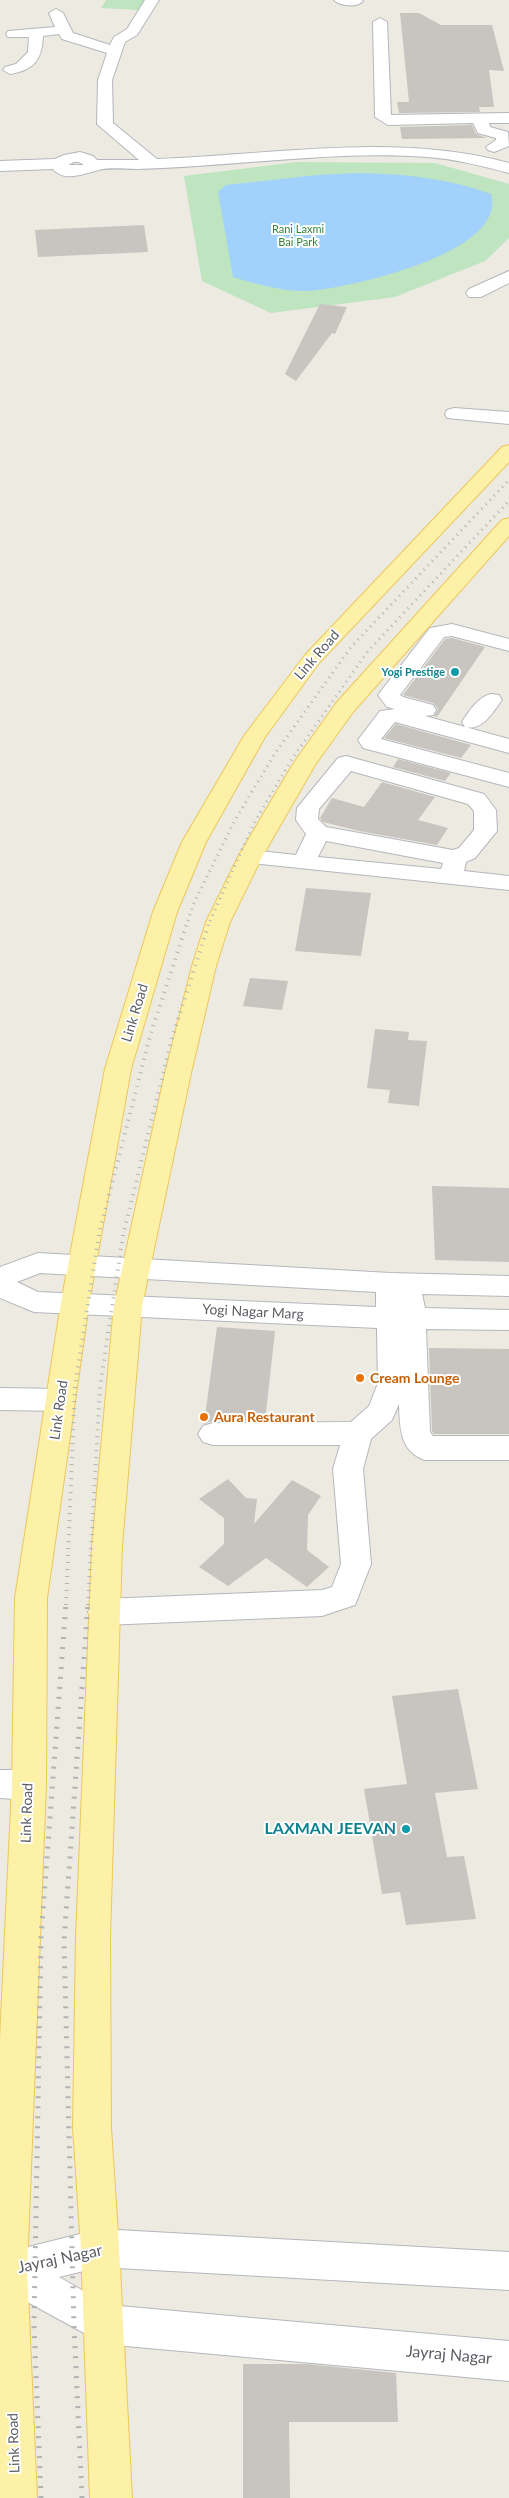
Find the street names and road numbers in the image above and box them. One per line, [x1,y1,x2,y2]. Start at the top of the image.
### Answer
street label: Link Road [291,627,343,683]
street label: Link Road [118,982,152,1044]
street label: Yogi Nagar Marg [202,1301,304,1323]
street label: Link Road [46,1379,72,1441]
street label: Link Road [18,1783,36,1843]
street label: Jayraj Nagar [16,2241,104,2277]
street label: Jayraj Nagar [405,2342,493,2368]
street label: Link Road [5,2413,23,2473]

